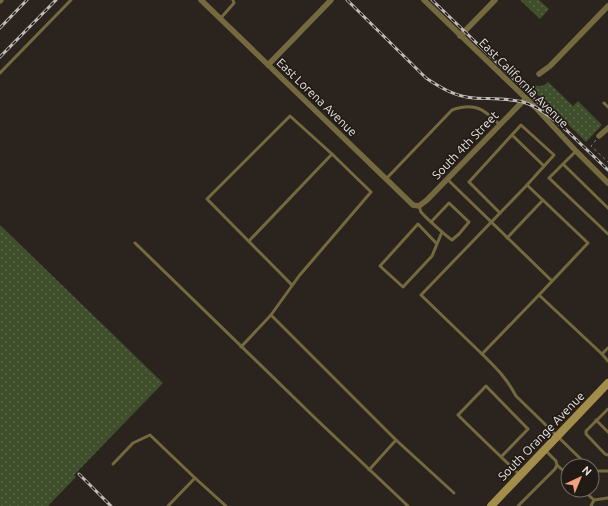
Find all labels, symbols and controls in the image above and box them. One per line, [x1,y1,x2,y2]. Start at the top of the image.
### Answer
street label: East California Avenue [477,36,571,130]
street label: East Lorena Avenue [274,55,360,139]
street label: South 4th Street [429,108,501,182]
street label: South Orange Avenue [495,389,587,483]
north arrow [560,458,600,498]
text: N [580,464,594,478]

